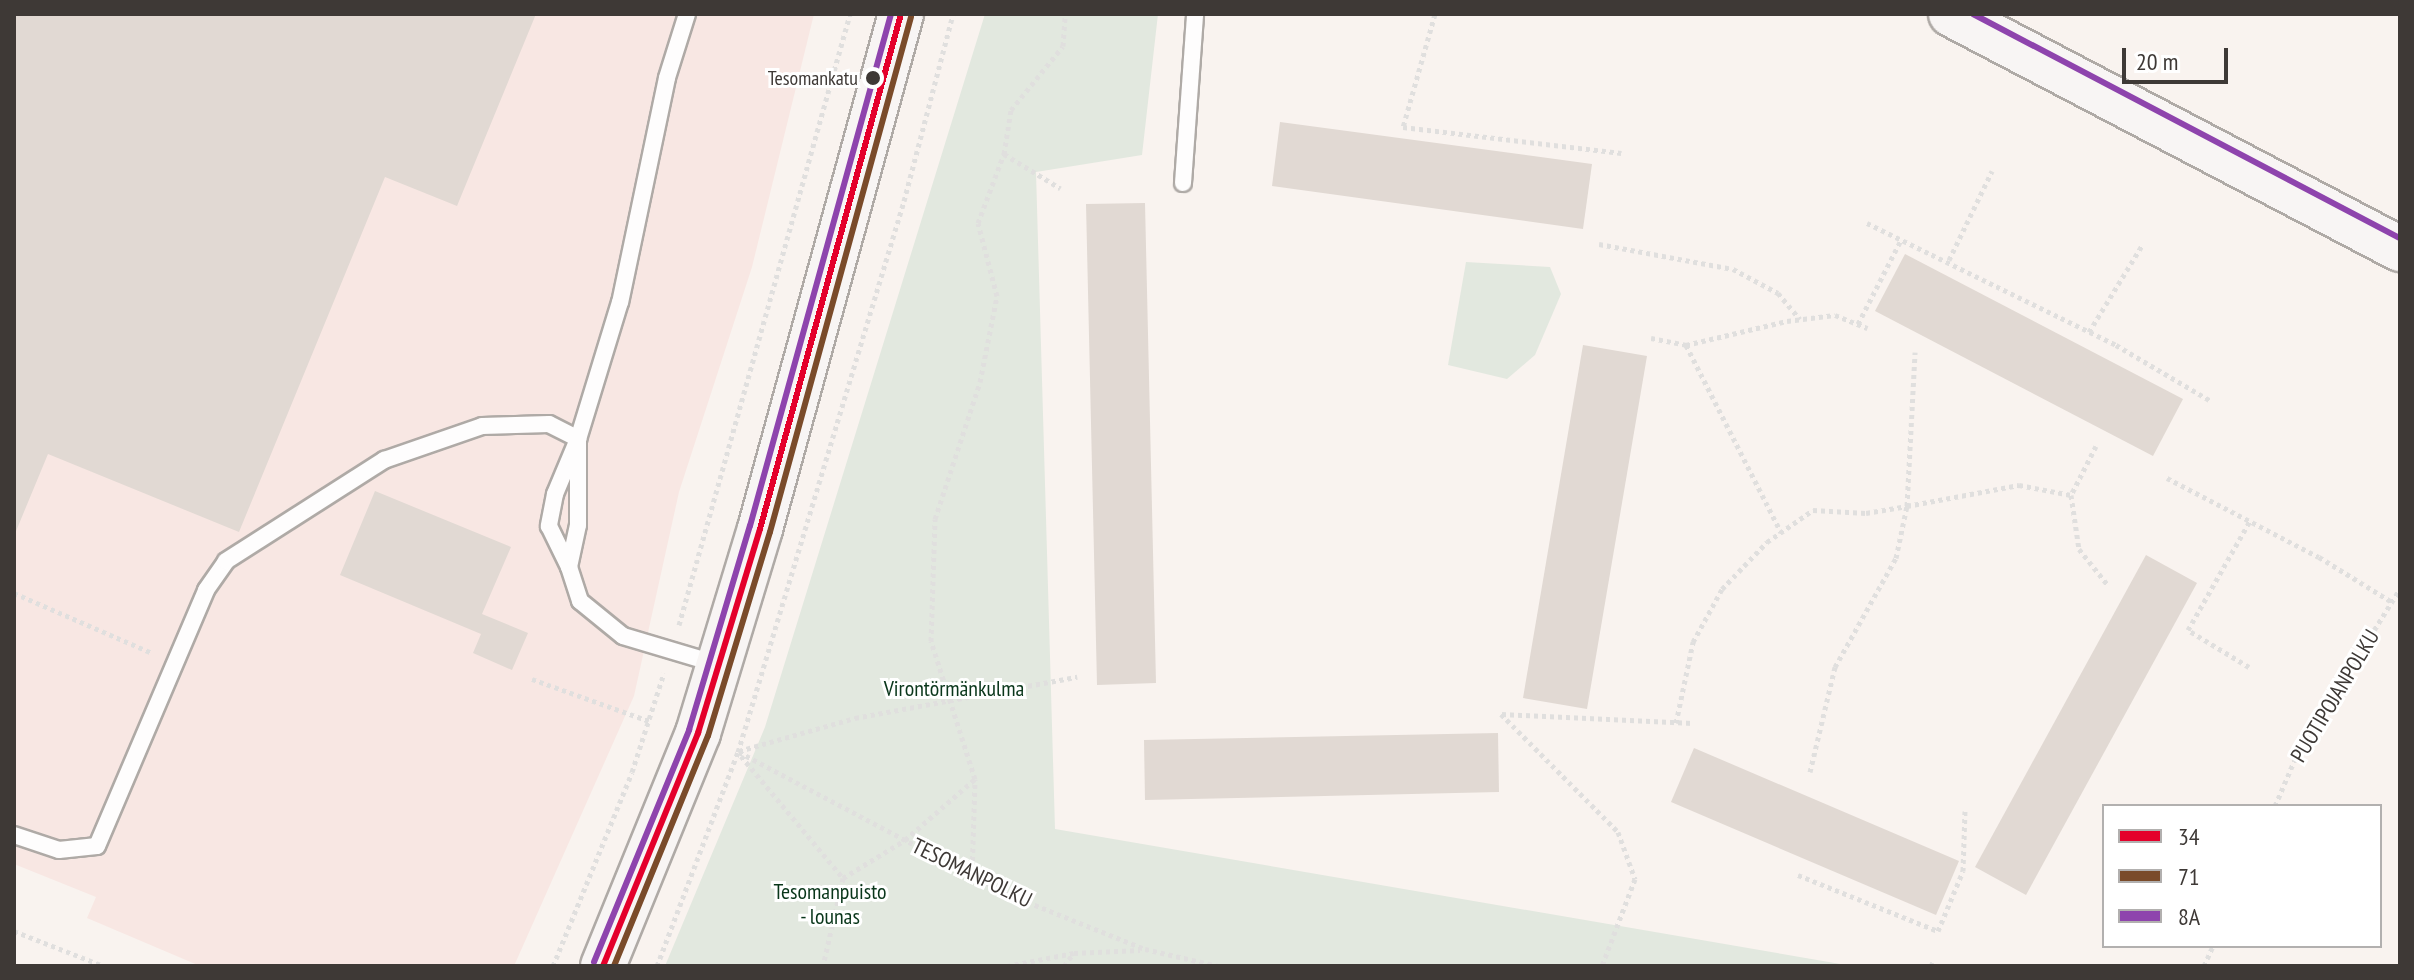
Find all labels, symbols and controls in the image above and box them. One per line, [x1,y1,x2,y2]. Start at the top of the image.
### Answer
scale bar [2126,32,2232,82]
text: 20 m [2136,46,2178,77]
place label: Tesomankatu [768,66,858,90]
marker: Tesomankatu [865,70,881,86]
street label: PUOTIPOJANPOLKU [2285,625,2385,767]
park label: Virontörmänkulma [884,676,1024,702]
legend [2102,804,2382,948]
text: 34 [2178,821,2200,852]
street label: TESOMANPOLKU [908,833,1036,913]
text: 71 [2178,861,2200,892]
park label: Tesomanpuisto - lounas [773,878,887,930]
text: 8A [2178,901,2200,932]

